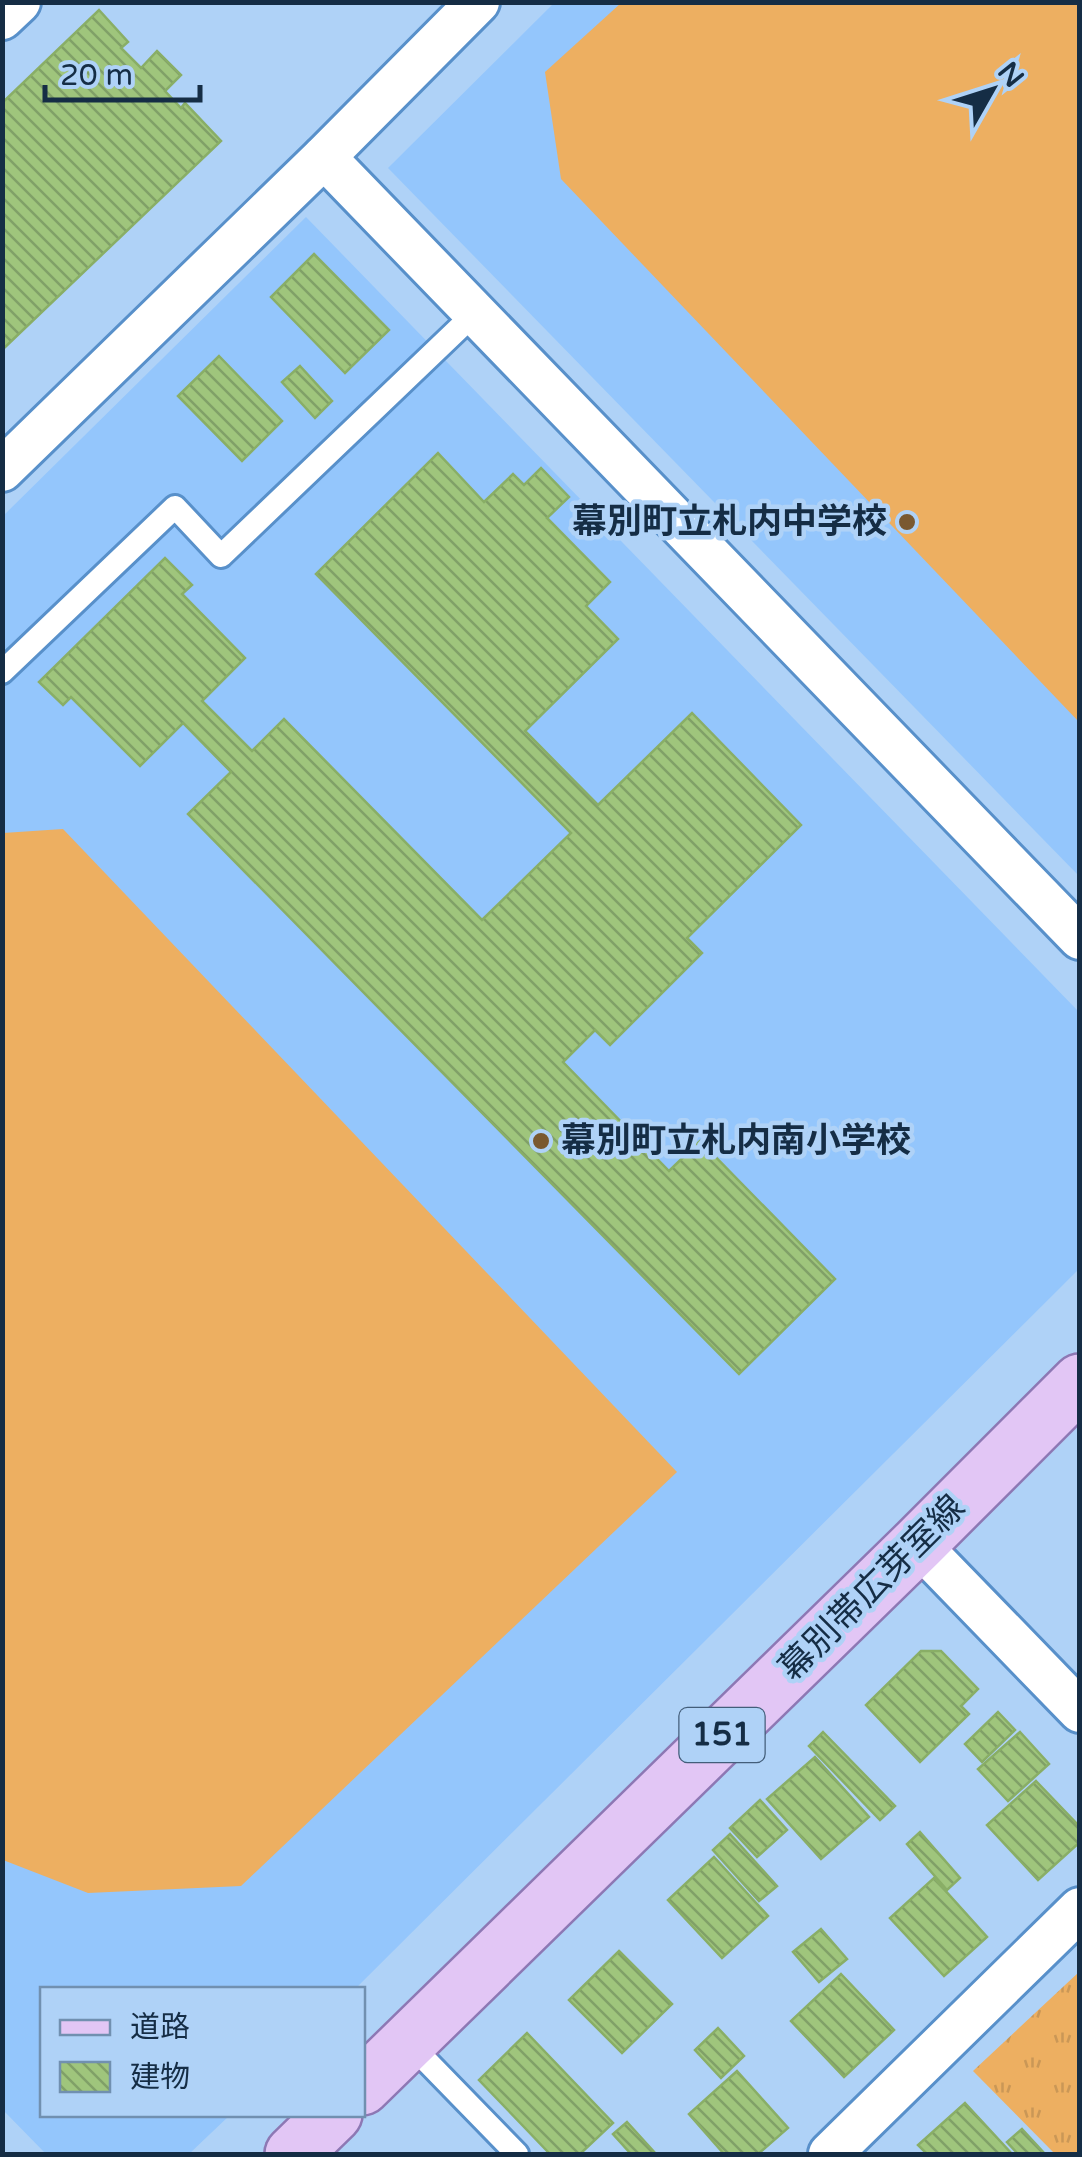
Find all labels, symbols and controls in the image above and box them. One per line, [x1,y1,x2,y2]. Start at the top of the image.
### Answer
scale bar [45,40,200,102]
north arrow [942,40,1042,140]
text: N [990,55,1031,94]
text: 20 m [60,57,133,94]
place label: 幕別町立札内中学校 [572,501,887,543]
marker: 幕別町立札内中学校 [896,511,918,533]
place label: 幕別町立札内南小学校 [561,1120,911,1162]
marker: 幕別町立札内南小学校 [530,1130,552,1152]
street label: 幕別帯広芽室線 [771,1487,973,1689]
road number: 151 [680,1708,764,1762]
legend [40,1987,365,2117]
text: 道路 [130,2009,190,2046]
text: 建物 [130,2059,190,2096]

